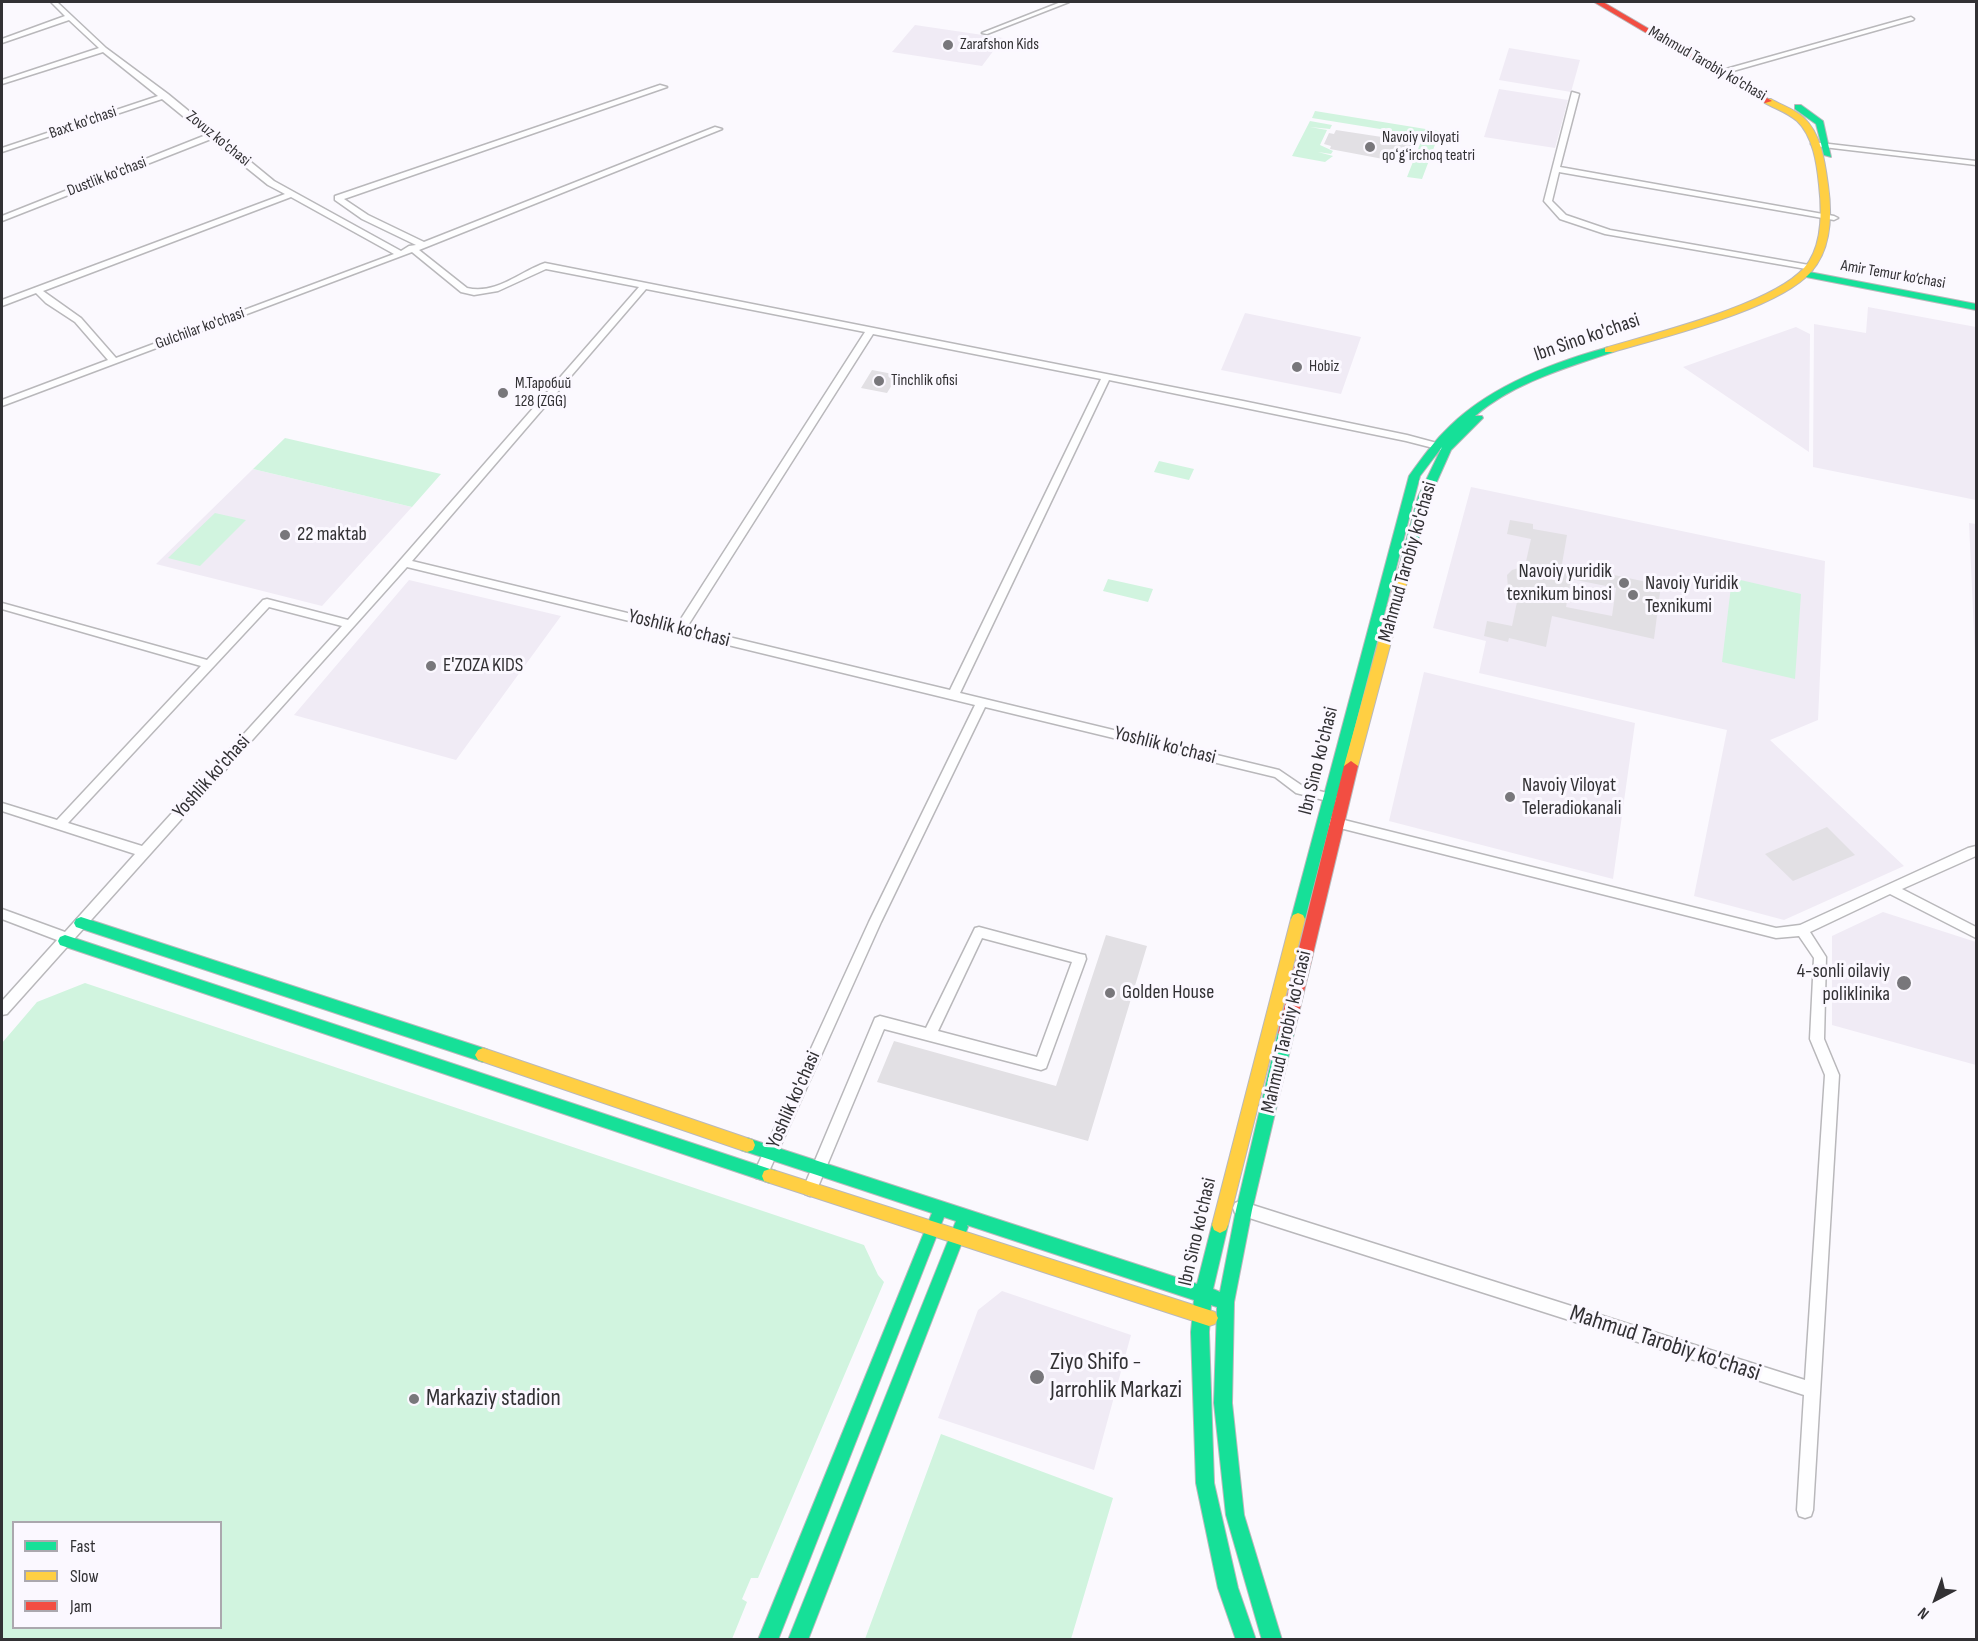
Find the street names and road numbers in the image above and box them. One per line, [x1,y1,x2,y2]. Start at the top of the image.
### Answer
street label: Mahmud Tarobiy ko'chasi [1645,23,1769,105]
street label: Baxt ko'chasi [47,103,119,143]
street label: Zovuz ko'chasi [182,107,254,171]
street label: Dustlik ko'chasi [65,153,149,201]
street label: Amir Temur ko‘chasi [1839,256,1947,294]
street label: Gulchilar ko'chasi [153,304,247,354]
street label: Ibn Sino ko'chasi [1531,309,1643,367]
street label: Mahmud Tarobiy ko'chasi [1374,479,1442,645]
street label: Yoshlik ko'chasi [626,605,732,653]
street label: Ibn Sino ko'chasi [1294,705,1344,817]
street label: Yoshlik ko'chasi [1112,722,1218,770]
street label: Yoshlik ko'chasi [168,730,256,824]
street label: Mahmud Tarobiy ko'chasi [1257,948,1317,1116]
street label: Yoshlik ko'chasi [762,1048,826,1152]
street label: Ibn Sino ko'chasi [1174,1176,1222,1288]
street label: Mahmud Tarobiy ko'chasi [1566,1300,1764,1388]

